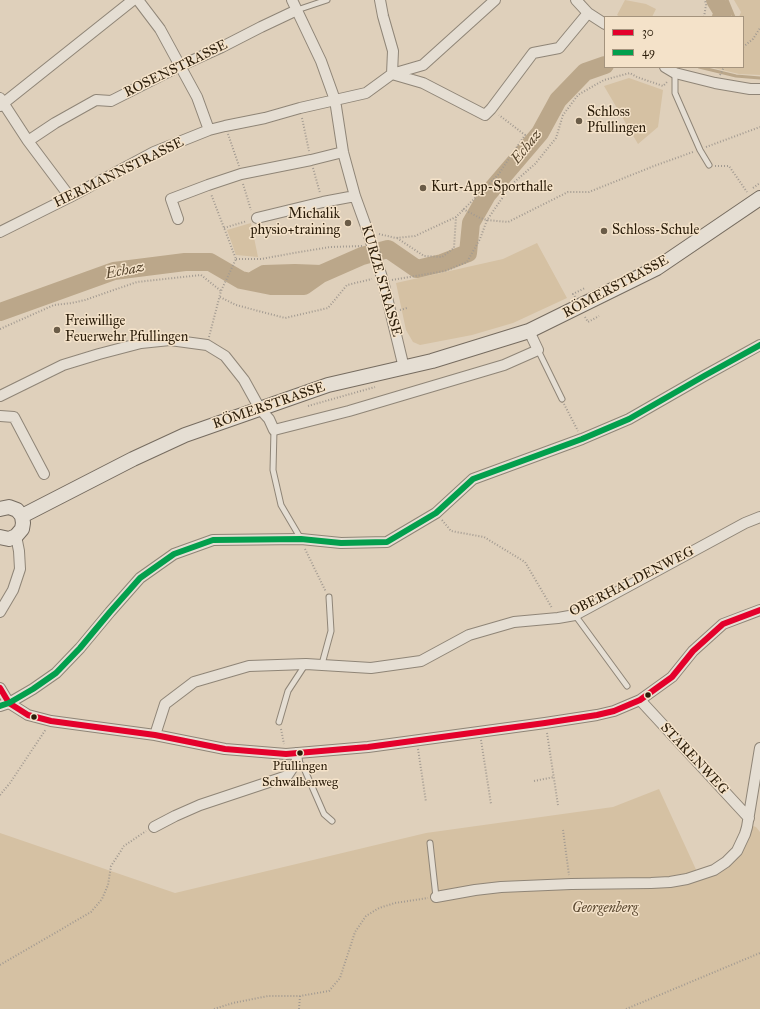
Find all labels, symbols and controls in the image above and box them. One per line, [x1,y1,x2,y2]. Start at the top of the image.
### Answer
legend [604,16,744,68]
text: 30 [642,25,654,39]
street label: ROSENSTRASSE [121,37,231,101]
text: 49 [642,45,655,59]
place label: Schloss Pfullingen [587,105,646,138]
marker: Schloss Pfullingen [574,116,584,126]
water label: Echaz [508,126,546,168]
street label: HERMANNSTRASSE [51,134,187,212]
place label: Kurt-App-Sporthalle [431,180,553,196]
marker: Kurt-App-Sporthalle [418,183,428,193]
place label: Michalik physio+training [250,207,340,240]
marker: Michalik physio+training [343,218,353,228]
street label: KURZE STRASSE [357,223,405,339]
place label: Schloss-Schule [612,223,699,239]
marker: Schloss-Schule [599,226,609,236]
street label: RÖMERSTRASSE [560,252,672,322]
water label: Echaz [104,258,146,284]
place label: Freiwillige Feuerwehr Pfullingen [65,314,188,346]
marker: Freiwillige Feuerwehr Pfullingen [52,325,62,335]
street label: RÖMERSTRASSE [211,379,327,433]
street label: OBERHALDENWEG [567,543,697,621]
unlabelled marker [643,690,653,700]
unlabelled marker [29,712,39,722]
street label: STARENWEG [656,720,732,798]
marker: Pfullingen Schwalbenweg [295,748,305,758]
place label: Pfullingen Schwalbenweg [262,759,338,790]
park label: Georgenberg [572,901,638,917]

